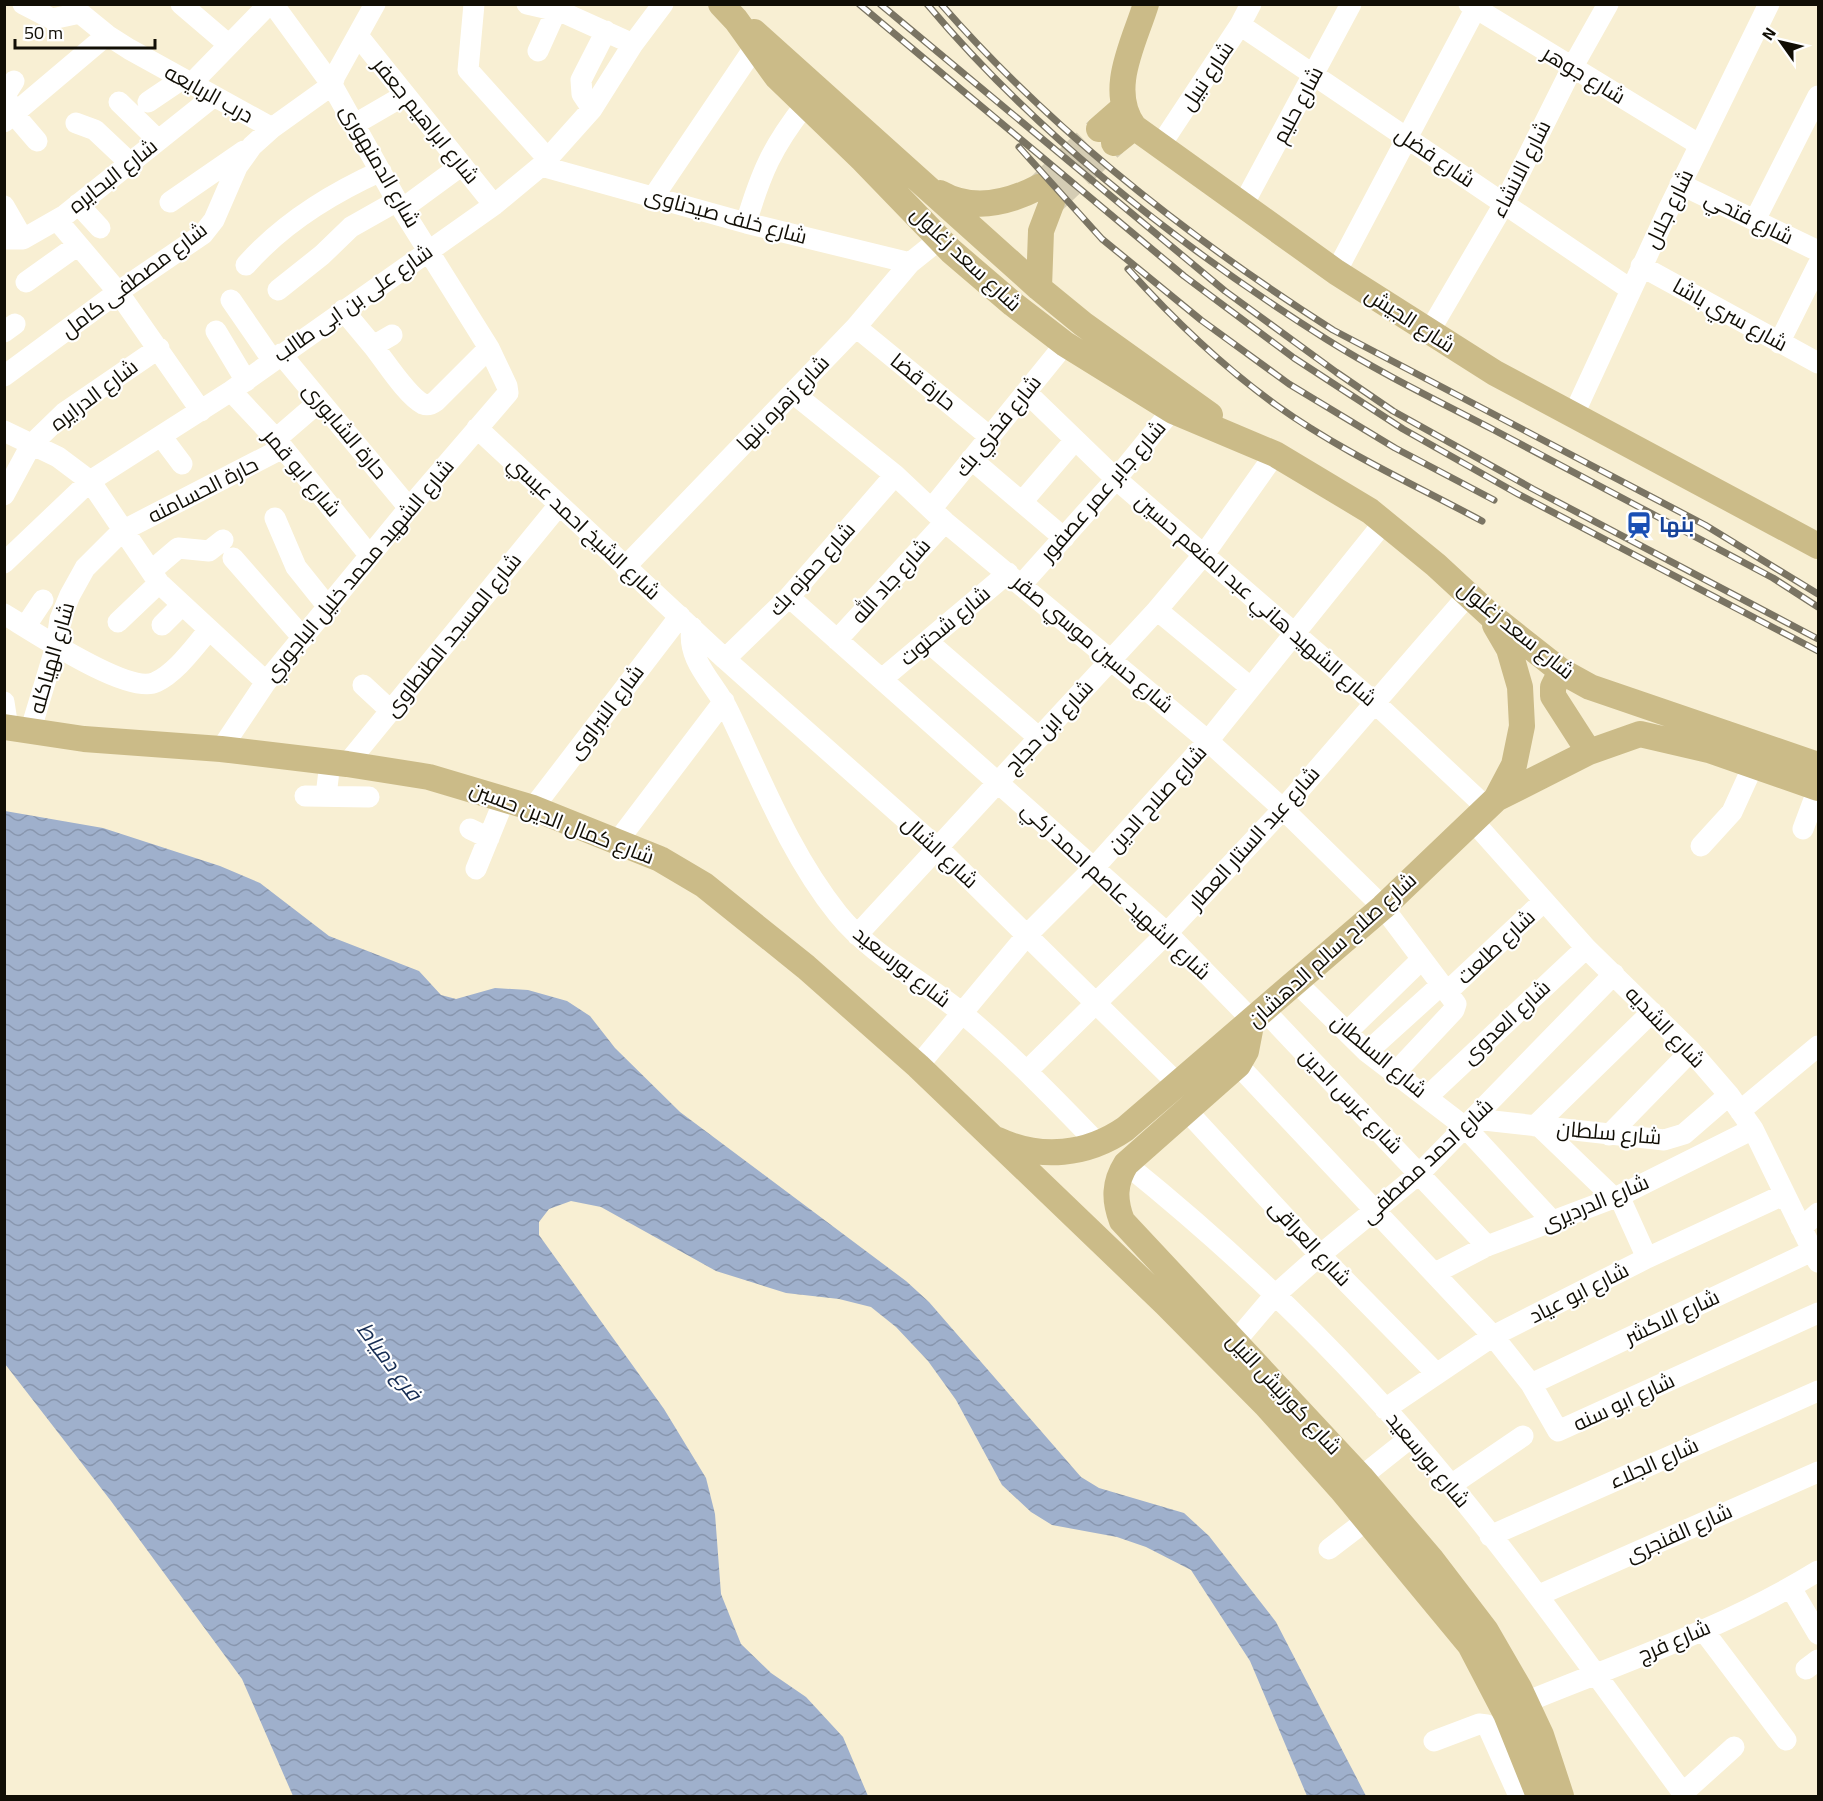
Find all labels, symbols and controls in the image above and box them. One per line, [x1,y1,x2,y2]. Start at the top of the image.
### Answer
scale bar [15,12,154,50]
north arrow [1751,12,1811,72]
text: 50 m [24,16,63,49]
text: N [1753,21,1784,47]
street label: شارع نبيل [1169,33,1245,119]
street label: شارع جوهر [1534,34,1634,115]
street label: شارع ابراهيم جعفر [362,48,490,193]
street label: درب الربايعه [157,53,261,134]
street label: شارع حليم [1261,59,1334,151]
street label: شارع الدمنهورى [329,96,432,235]
street label: شارع الانشاء [1479,113,1562,225]
street label: شارع فضل [1387,115,1484,198]
street label: شارع البحايره [59,128,166,224]
street label: شارع جلال [1632,162,1705,256]
street label: شارع خلف صيدناوى [640,175,812,256]
street label: شارع فتحي [1698,179,1801,256]
street label: شارع سعد زغلول [901,196,1032,321]
street label: شارع مصطفى كامل [51,211,216,348]
street label: شارع على بن ابى طالب [264,233,441,373]
street label: شارع سري باشا [1665,267,1795,363]
street label: شارع الجيش [1357,276,1464,364]
street label: حارة قضا [881,342,966,421]
street label: شارع زهره بنها [726,345,839,460]
street label: شارع الدرايره [41,348,147,441]
street label: شارع فخري بك [944,366,1052,486]
street label: حارة الشابورى [293,373,398,488]
street label: شارع جابر عمر عصفور [1029,410,1176,572]
street label: شارع ابو قمر [253,419,352,526]
street label: حارة الحسامنه [140,445,265,534]
street label: شارع الشيخ احمد عيسي [498,445,671,610]
street label: شارع الشهيد محمد خليل الباجوري [253,449,464,690]
street label: شارع الشهيد هاني عبد المنعم حسين [1126,483,1386,716]
place label: بنها [1659,505,1694,544]
station icon: بنها [1624,510,1654,540]
street label: شارع حمزه بك [758,512,865,625]
street label: شارع جاد الله [841,528,940,633]
street label: شارع المسجد الطنطاوى [374,544,532,726]
street label: شارع حسين موسي صقر [1003,563,1183,723]
street label: شارع سعد زغلول [1449,570,1584,690]
street label: شارع شحتوت [890,575,999,676]
street label: شارع الهياكله [17,597,86,718]
street label: شارع النبراوى [557,656,655,768]
street label: شارع ابن حجاج [994,670,1103,783]
street label: شارع صلاح الدين [1097,735,1217,862]
street label: شارع عبد الستار العطار [1177,756,1330,920]
street label: شارع كمال الدين حسين [464,769,660,876]
street label: شارع الشهيد عاصم احمد زكي [1012,791,1221,990]
street label: شارع الشال [892,805,988,898]
street label: شارع صلاح سالم الدهشان [1237,862,1426,1037]
street label: شارع طلعت [1447,899,1545,994]
street label: شارع بورسعيد [844,915,960,1018]
street label: شارع العدوى [1452,969,1560,1074]
street label: شارع الشديه [1615,976,1715,1078]
street label: شارع السلطان [1322,1003,1437,1108]
street label: شارع غرس الدين [1290,1038,1413,1163]
street label: شارع احمد مصطفى [1351,1088,1503,1233]
street label: شارع سلطان [1555,1108,1663,1157]
street label: شارع الدرديرى [1535,1162,1655,1243]
street label: شارع العراقى [1259,1189,1362,1296]
street label: شارع ابو عياد [1522,1251,1636,1335]
street label: شارع الاكشر [1617,1277,1726,1356]
water label: فرع دمياط [346,1312,435,1411]
street label: شارع كورنيش النيل [1217,1323,1352,1464]
street label: شارع ابو سنه [1566,1361,1681,1442]
street label: شارع بورسعيد [1376,1402,1481,1517]
street label: شارع الجلاء [1603,1425,1705,1500]
street label: شارع الفنجرى [1619,1492,1739,1574]
street label: شارع فرج [1631,1608,1717,1673]

